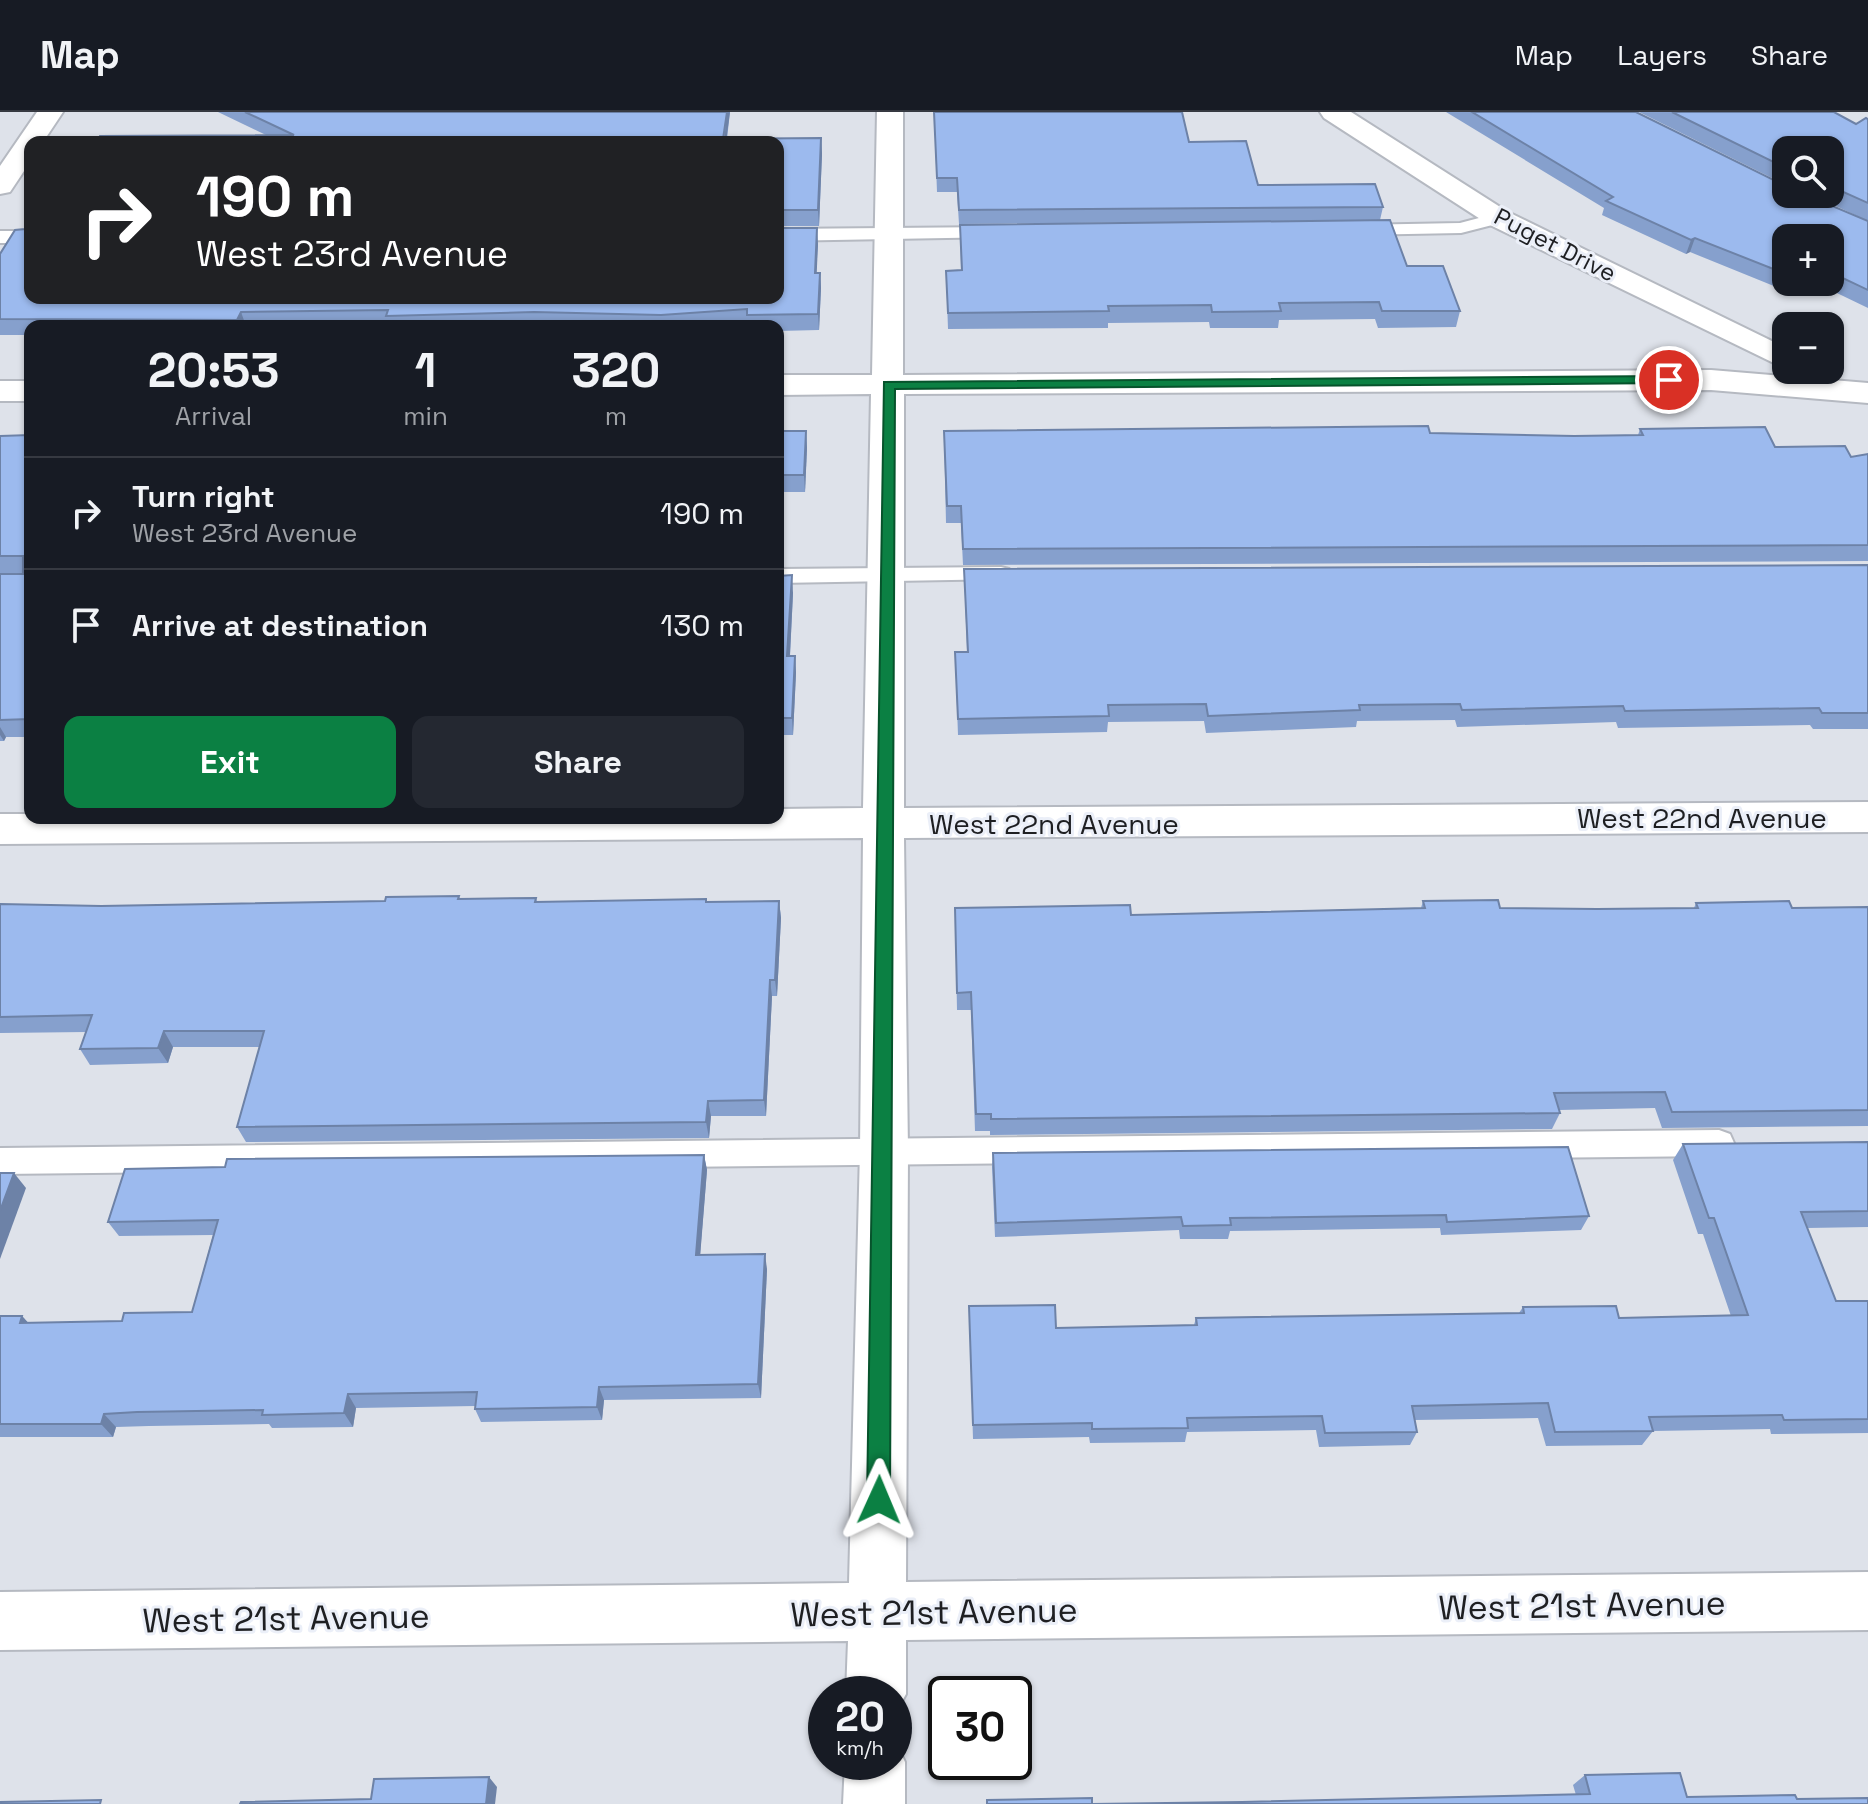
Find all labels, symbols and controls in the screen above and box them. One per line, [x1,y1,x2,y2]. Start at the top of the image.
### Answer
text: Map [40,31,120,79]
text: Map [1515,37,1573,73]
text: Layers [1617,37,1707,73]
text: Share [1751,37,1828,73]
map controls [1772,136,1844,384]
button: search [1772,136,1844,208]
text: 190 m [196,161,354,232]
icon: right [64,168,168,272]
street label: Puget Drive [1489,201,1622,289]
button: + [1772,224,1844,296]
text: West 23rd Avenue [196,231,508,277]
button: − [1772,312,1844,384]
text: 20:53 [148,340,280,401]
text: 1 [415,340,436,401]
text: 320 [572,340,660,401]
pin [1635,346,1703,414]
icon: arrive [1647,358,1691,402]
text: Arrival [175,399,252,433]
text: min [403,399,448,433]
text: m [605,399,627,433]
text: Turn right [132,477,275,516]
icon: right [64,491,108,535]
text: 190 m [660,494,744,533]
text: West 23rd Avenue [132,516,357,550]
icon: arrive [64,603,108,647]
text: Arrive at destination [132,606,428,645]
text: 130 m [661,606,744,645]
button: Exit [64,716,396,808]
button: Share [412,716,744,808]
street label: West 22nd Avenue [1577,800,1827,836]
street label: West 22nd Avenue [929,806,1179,842]
position arrow [837,1458,921,1542]
street label: West 21st Avenue [1438,1581,1726,1630]
street label: West 21st Avenue [790,1588,1078,1637]
street label: West 21st Avenue [142,1594,430,1643]
speed limit sign: 30 [928,1676,1032,1780]
text: 20 [835,1692,885,1743]
text: km/h [836,1735,884,1761]

